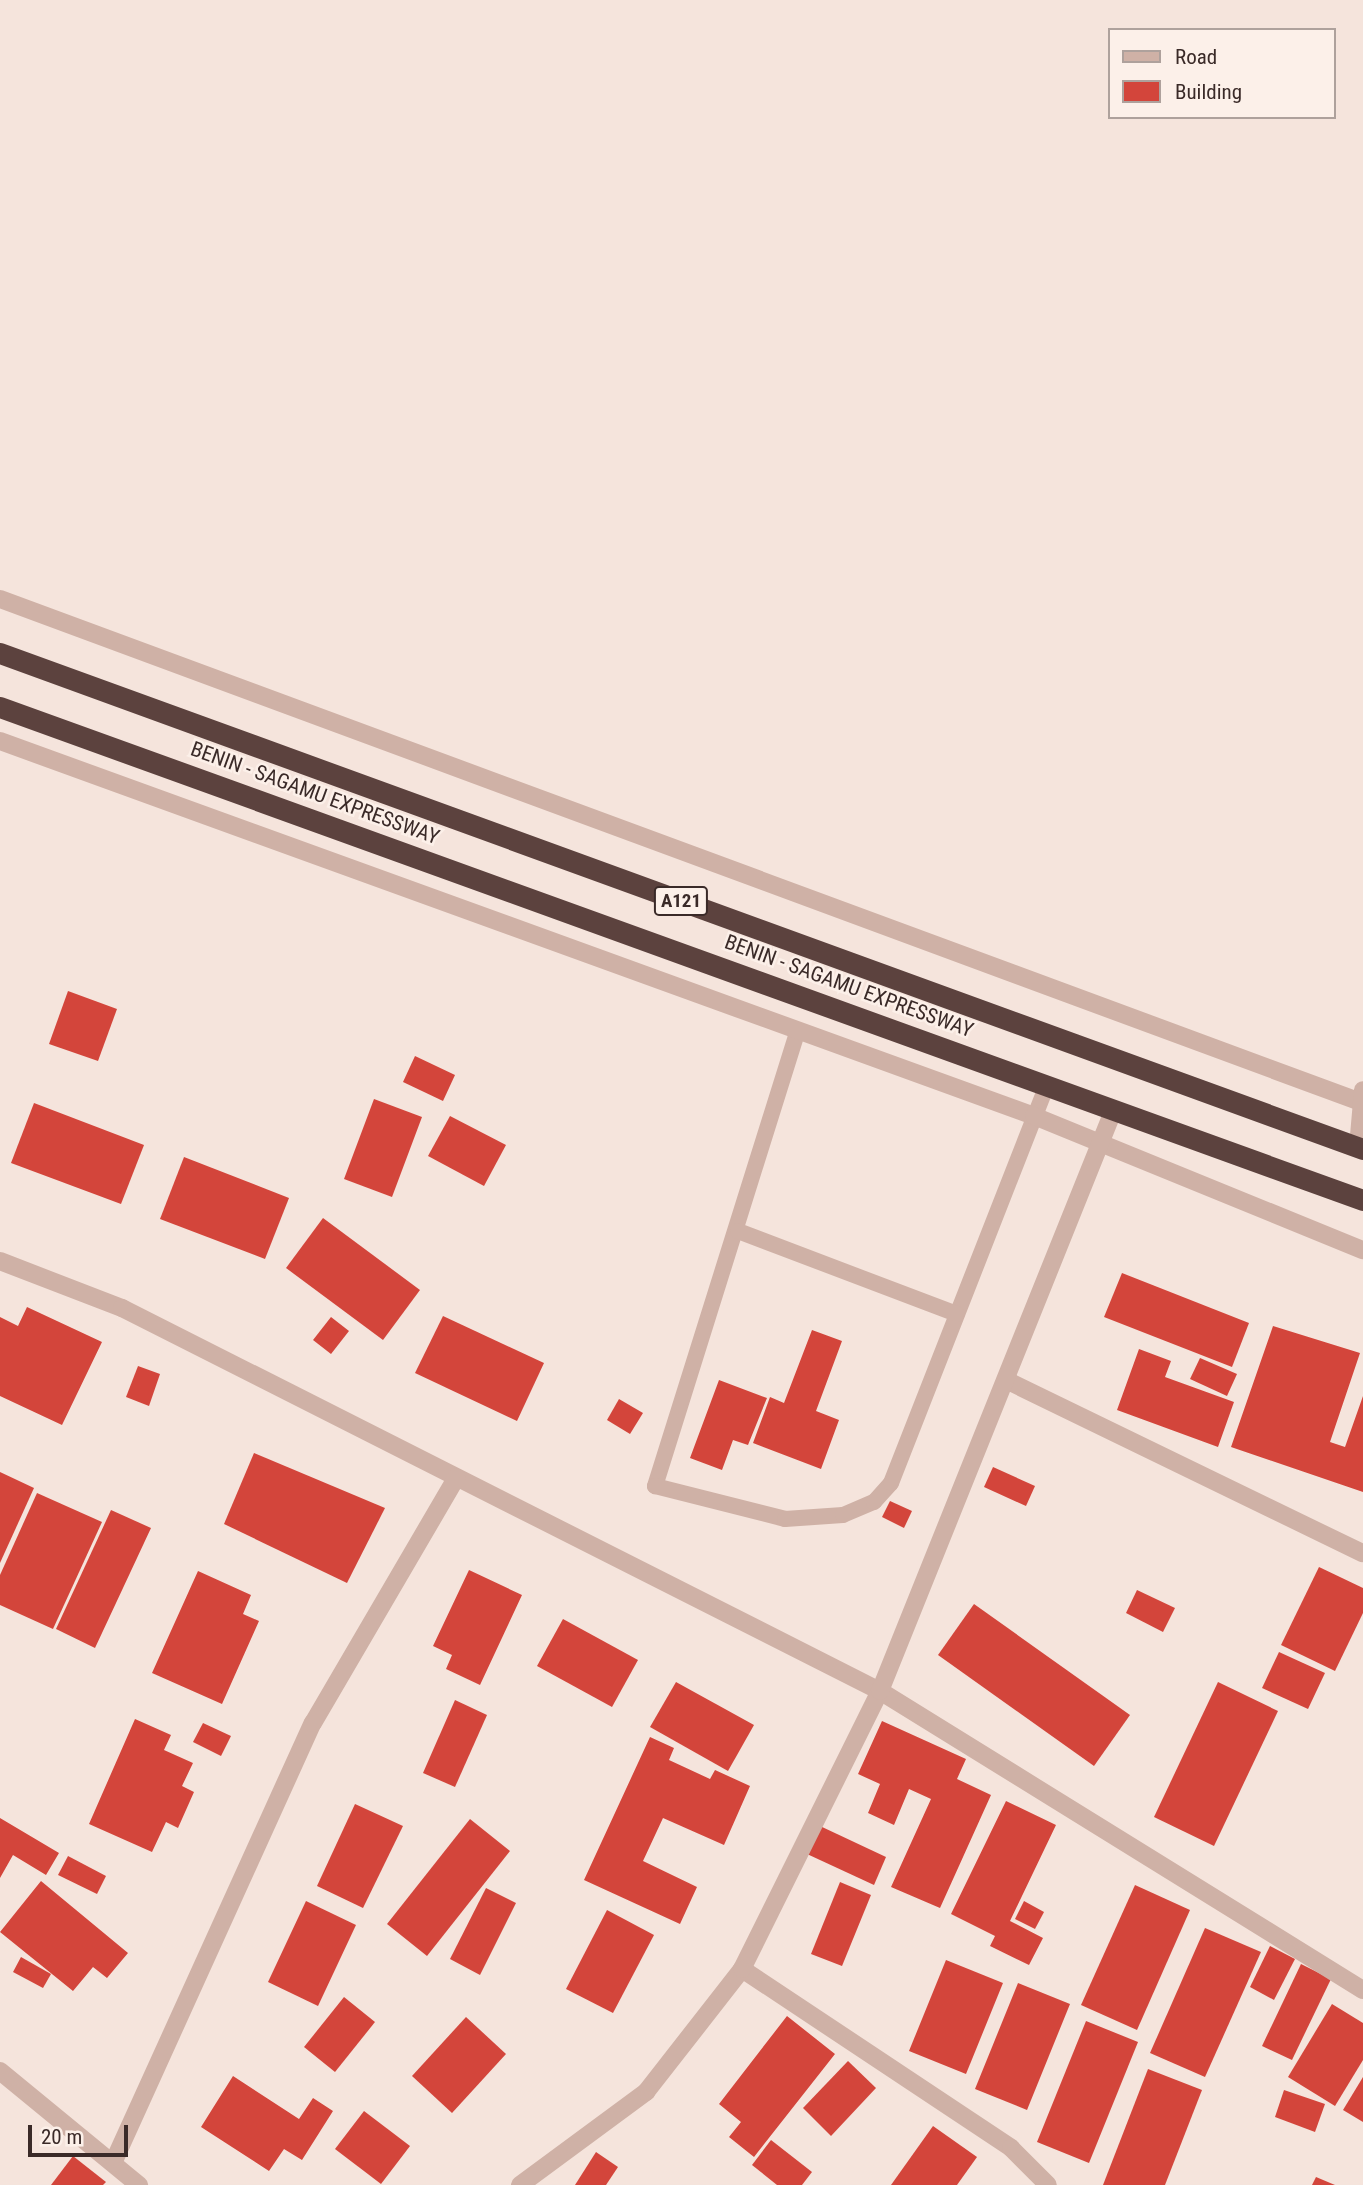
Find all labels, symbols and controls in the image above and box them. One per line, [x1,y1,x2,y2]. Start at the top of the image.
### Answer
legend [1108,28,1335,119]
text: Road [1175,45,1217,69]
text: Building [1175,80,1242,104]
street label: BENIN - SAGAMU EXPRESSWAY [187,736,443,850]
road number: A121 [653,886,709,917]
street label: BENIN - SAGAMU EXPRESSWAY [721,929,977,1043]
scale bar [32,2112,131,2156]
text: 20 m [41,2125,82,2149]

